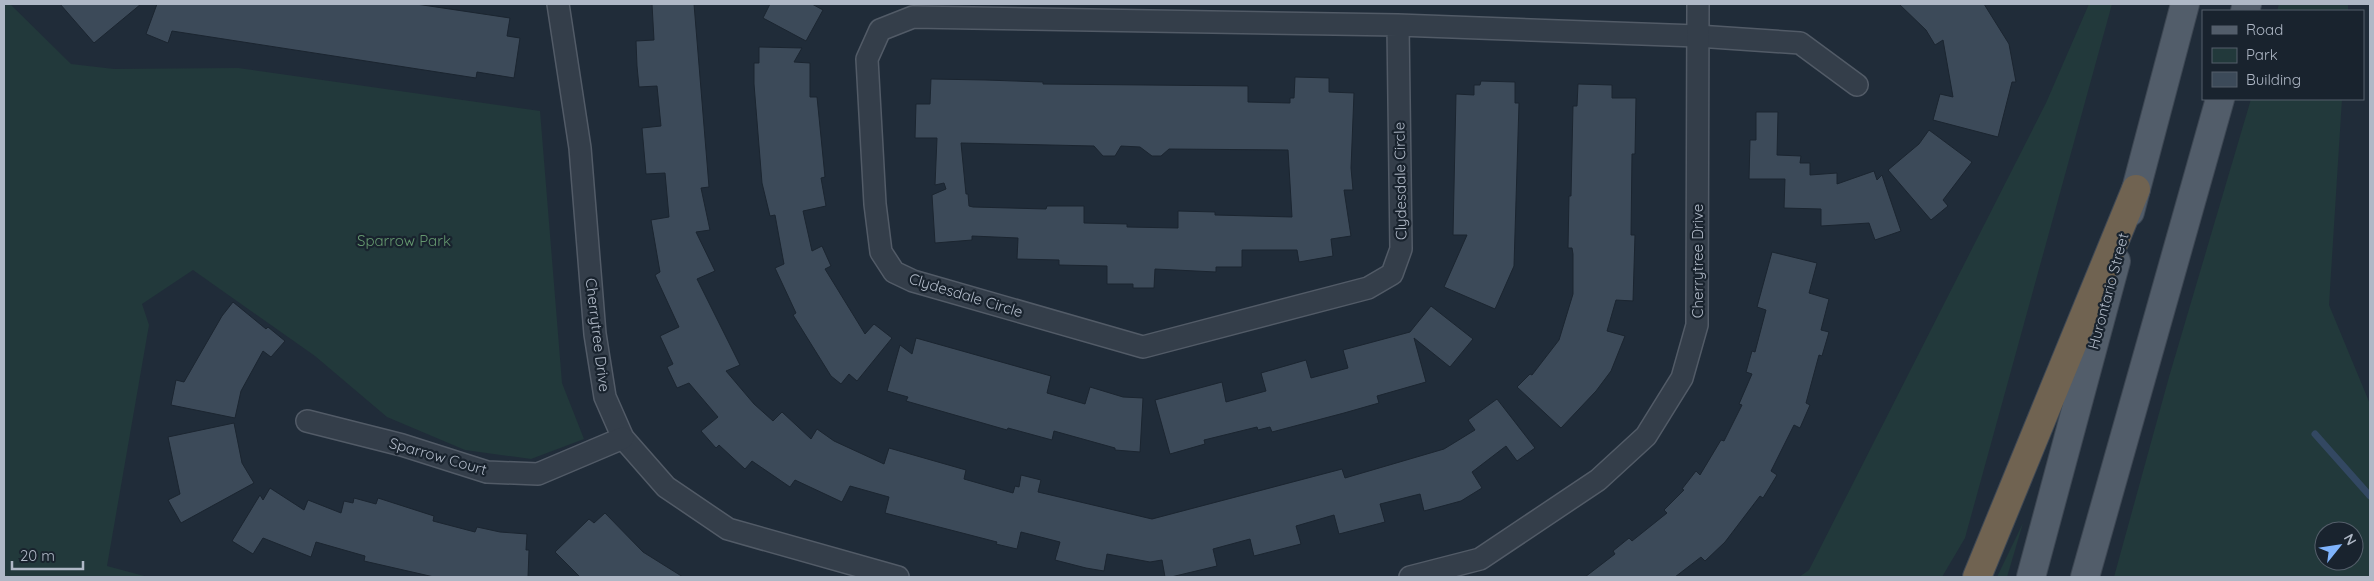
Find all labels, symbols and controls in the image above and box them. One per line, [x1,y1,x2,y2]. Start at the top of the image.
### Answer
legend [2202,10,2364,100]
text: Road [2246,20,2283,39]
text: Park [2246,45,2278,64]
text: Building [2246,70,2301,89]
street label: Clydesdale Circle [1389,122,1411,240]
street label: Cherrytree Drive [1688,204,1707,318]
park label: Sparrow Park [357,231,451,250]
street label: Hurontario Street [2083,231,2133,351]
street label: Clydesdale Circle [907,269,1025,321]
street label: Cherrytree Drive [582,277,614,393]
street label: Sparrow Court [387,433,489,479]
north arrow [2314,521,2364,571]
text: N [2340,531,2361,548]
scale bar [12,538,84,570]
text: 20 m [20,546,55,565]

